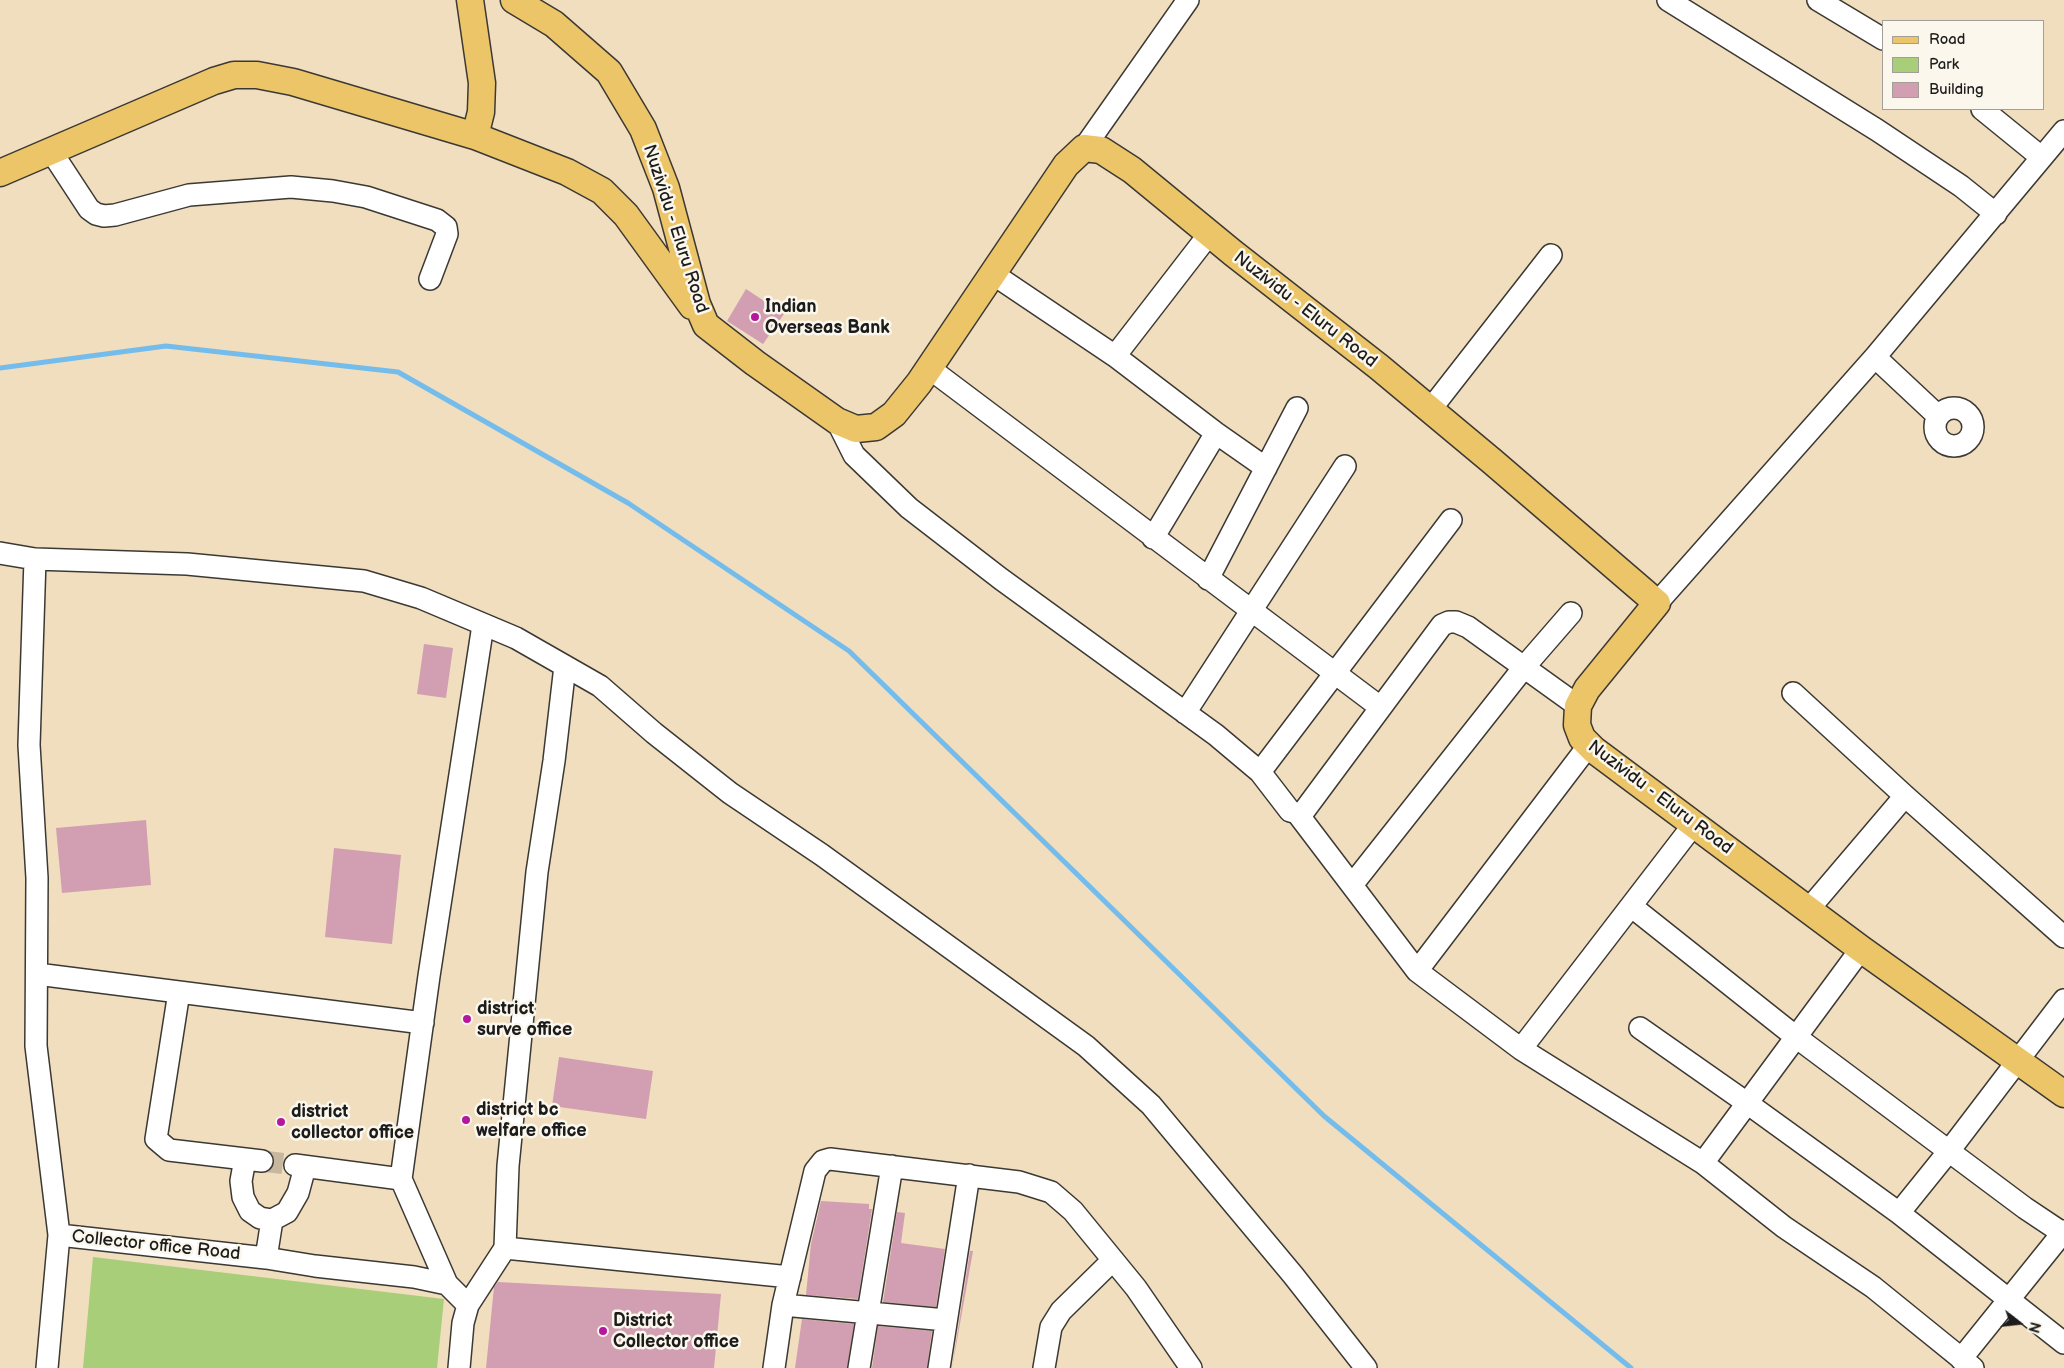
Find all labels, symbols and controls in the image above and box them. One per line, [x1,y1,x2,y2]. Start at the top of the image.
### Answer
legend [1882,20,2044,110]
text: Road [1929,30,1965,49]
text: Park [1929,55,1959,74]
text: Building [1929,80,1984,99]
street label: Nuzividu - Eluru Road [638,142,712,316]
street label: Nuzividu - Eluru Road [1229,247,1381,373]
place label: Indian Overseas Bank [765,296,890,338]
marker: Indian Overseas Bank [749,311,761,323]
street label: Nuzividu - Eluru Road [1583,736,1737,860]
place label: district surve office [477,998,572,1040]
marker: district surve office [461,1013,473,1025]
place label: district bc welfare office [476,1099,587,1142]
place label: district collector office [291,1101,414,1144]
marker: district bc welfare office [460,1114,472,1126]
marker: district collector office [275,1116,287,1128]
street label: Collector office Road [71,1226,241,1266]
north arrow [1994,1298,2044,1348]
place label: District Collector office [613,1310,739,1352]
text: N [2024,1320,2044,1335]
marker: District Collector office [597,1325,609,1337]

